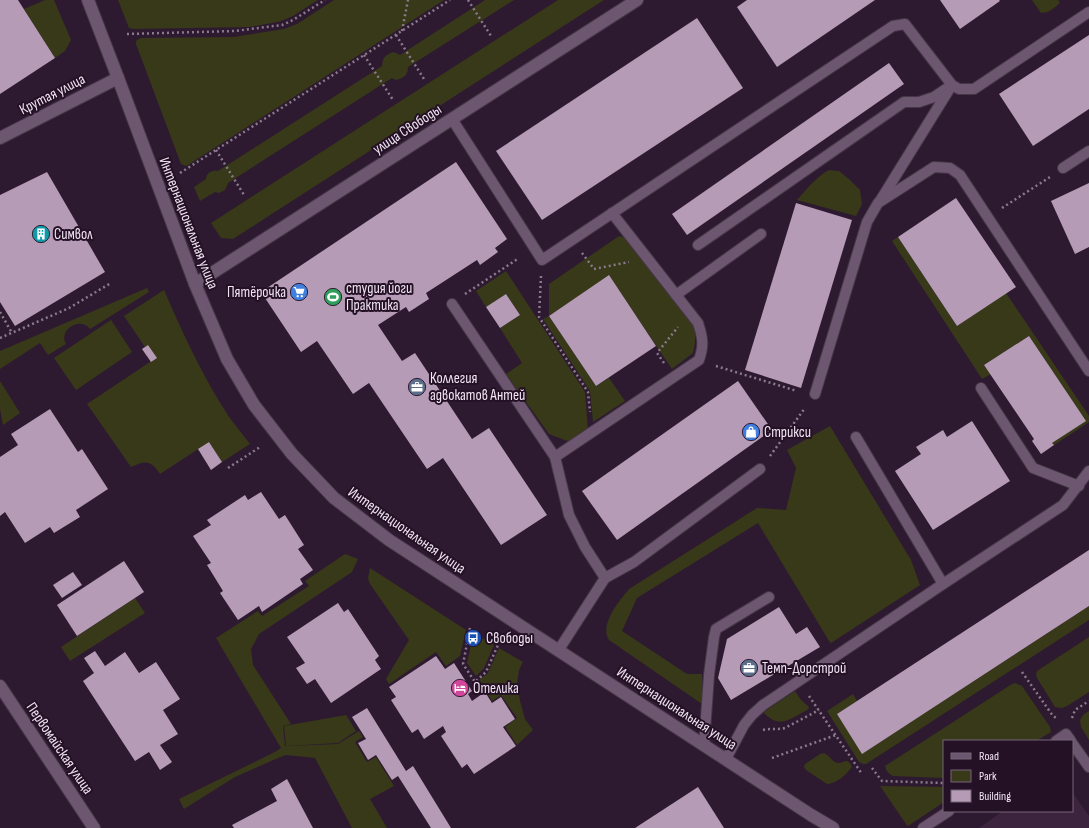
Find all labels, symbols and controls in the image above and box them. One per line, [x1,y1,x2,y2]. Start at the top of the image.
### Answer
street label: Крутая улица [16,70,89,119]
street label: улица Свободы [369,100,445,159]
street label: Интернациональная улица [155,155,222,292]
building icon: Символ [31,224,51,244]
place label: Символ [54,225,93,244]
place label: студия йоги Практика [346,279,412,315]
supermarket icon: Пятёрочка [289,282,309,302]
place label: Пятёрочка [227,283,286,302]
sports icon: студия йоги Практика [323,287,343,307]
place label: Коллегия адвокатов Антей [430,369,525,405]
office icon: Коллегия адвокатов Антей [407,377,427,397]
shop icon: Стрикси [741,422,761,442]
place label: Стрикси [764,423,811,442]
street label: Интернациональная улица [344,483,469,578]
bus stop icon: Свободы [463,628,483,648]
place label: Свободы [486,629,533,648]
office icon: Темп-Дорстрой [739,658,759,678]
place label: Темп-Дорстрой [762,659,846,678]
street label: Интернациональная улица [613,663,741,754]
hotel icon: Отелика [450,678,470,698]
place label: Отелика [473,679,519,698]
street label: Первомайская улица [22,699,97,798]
legend [943,740,1073,812]
text: Road [979,749,999,764]
text: Park [979,769,997,784]
text: Building [979,789,1011,804]

